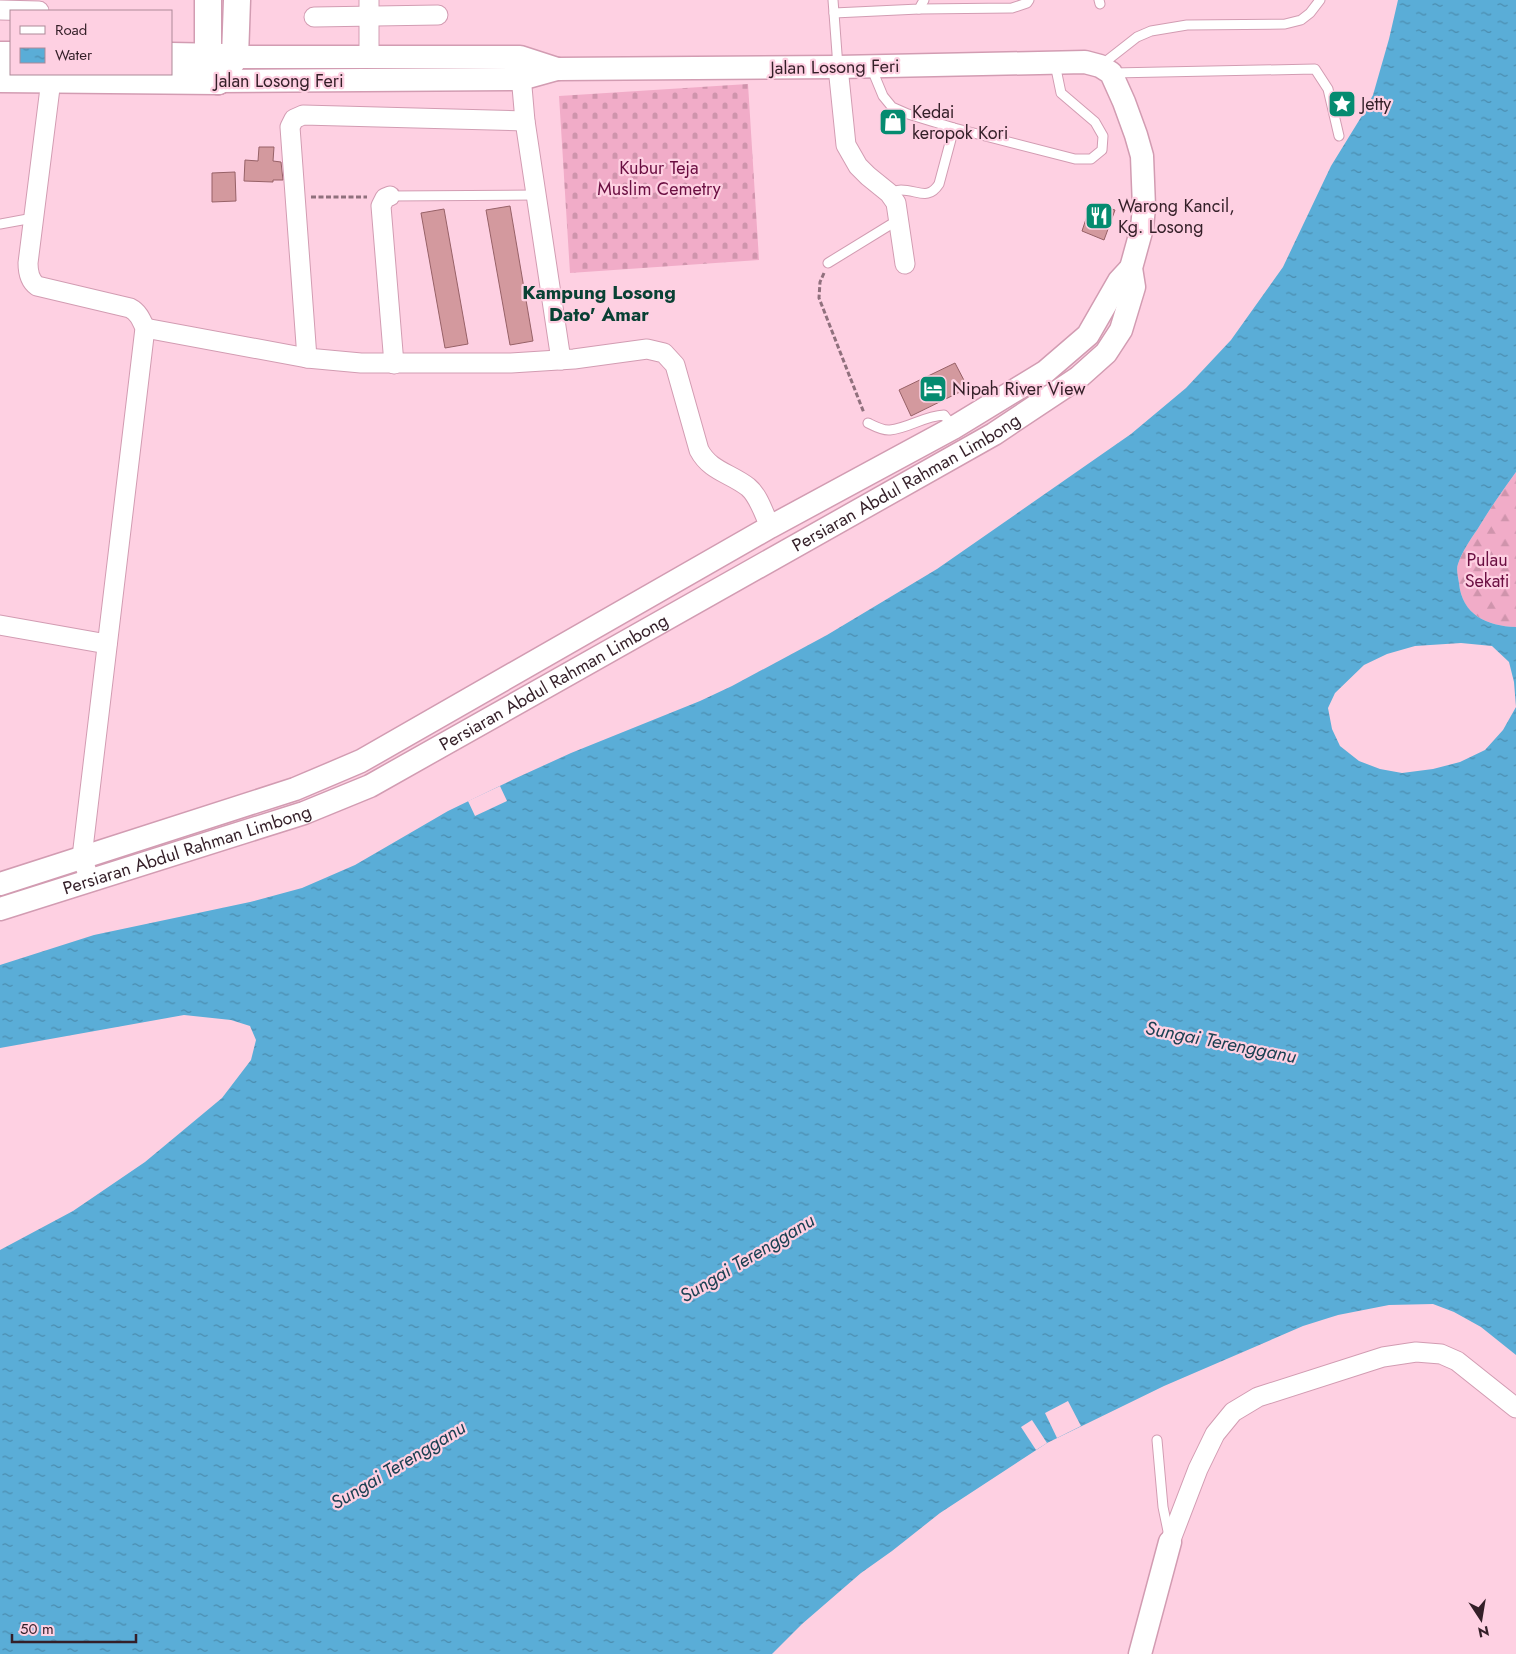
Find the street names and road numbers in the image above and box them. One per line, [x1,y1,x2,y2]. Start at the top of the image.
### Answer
street label: Jalan Losong Feri [768,53,900,81]
street label: Jalan Losong Feri [212,68,344,94]
street label: Persiaran Abdul Rahman Limbong [787,407,1025,558]
street label: Persiaran Abdul Rahman Limbong [434,607,673,757]
street label: Persiaran Abdul Rahman Limbong [59,798,315,901]

